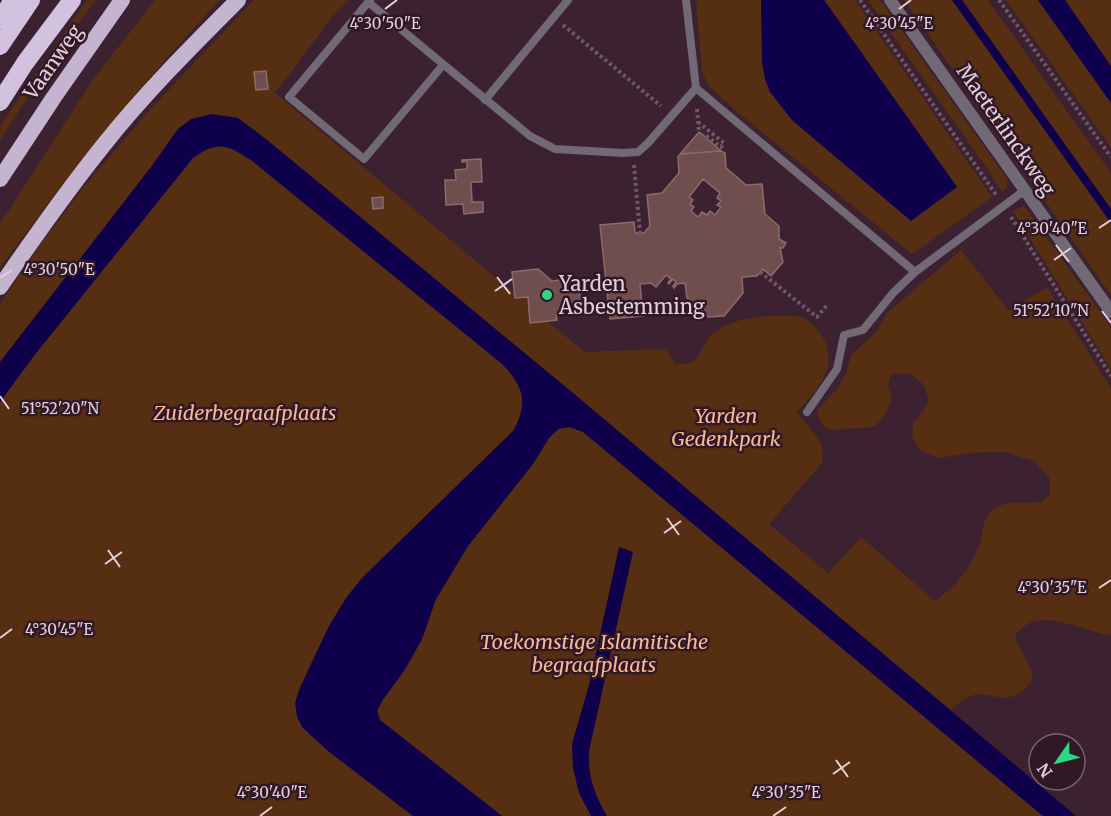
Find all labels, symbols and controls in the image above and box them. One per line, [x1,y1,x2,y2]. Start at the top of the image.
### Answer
text: 4°30'50"E [350,14,421,33]
text: 4°30'45"E [865,14,933,33]
street label: Vaanweg [17,19,88,105]
street label: Maeterlinckweg [952,59,1061,200]
text: 4°30'40"E [1017,219,1088,238]
text: 4°30'50"E [24,260,95,279]
place label: Yarden Asbestemming [558,271,705,319]
marker: Yarden Asbestemming [540,288,554,302]
text: 51°52'10"N [1013,301,1089,320]
text: 51°52'20"N [21,399,100,418]
park label: Zuiderbegraafplaats [153,400,336,425]
park label: Yarden Gedenkpark [671,403,781,451]
text: 4°30'35"E [1017,578,1087,597]
text: 4°30'45"E [25,620,93,639]
park label: Toekomstige Islamitische begraafplaats [480,629,708,677]
north arrow [1027,732,1087,792]
text: N [1033,759,1057,782]
text: 4°30'40"E [237,783,308,802]
text: 4°30'35"E [751,783,821,802]

